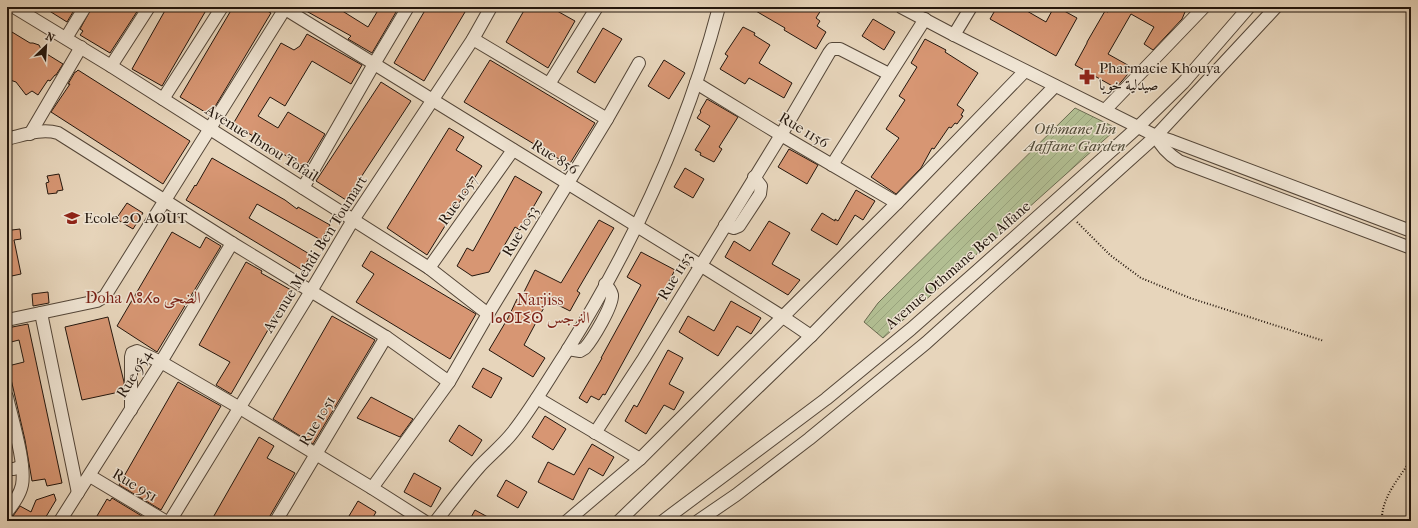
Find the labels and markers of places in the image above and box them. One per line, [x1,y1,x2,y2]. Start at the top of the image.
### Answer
place label: Pharmacie Khouya صيدلية خويا [1099,59,1222,94]
pharmacy icon: Pharmacie Khouya صيدلية خويا [1078,68,1096,86]
school or university icon: Ecole 2O AOUT [63,209,81,227]
place label: Ecole 2O AOUT [84,209,188,227]

